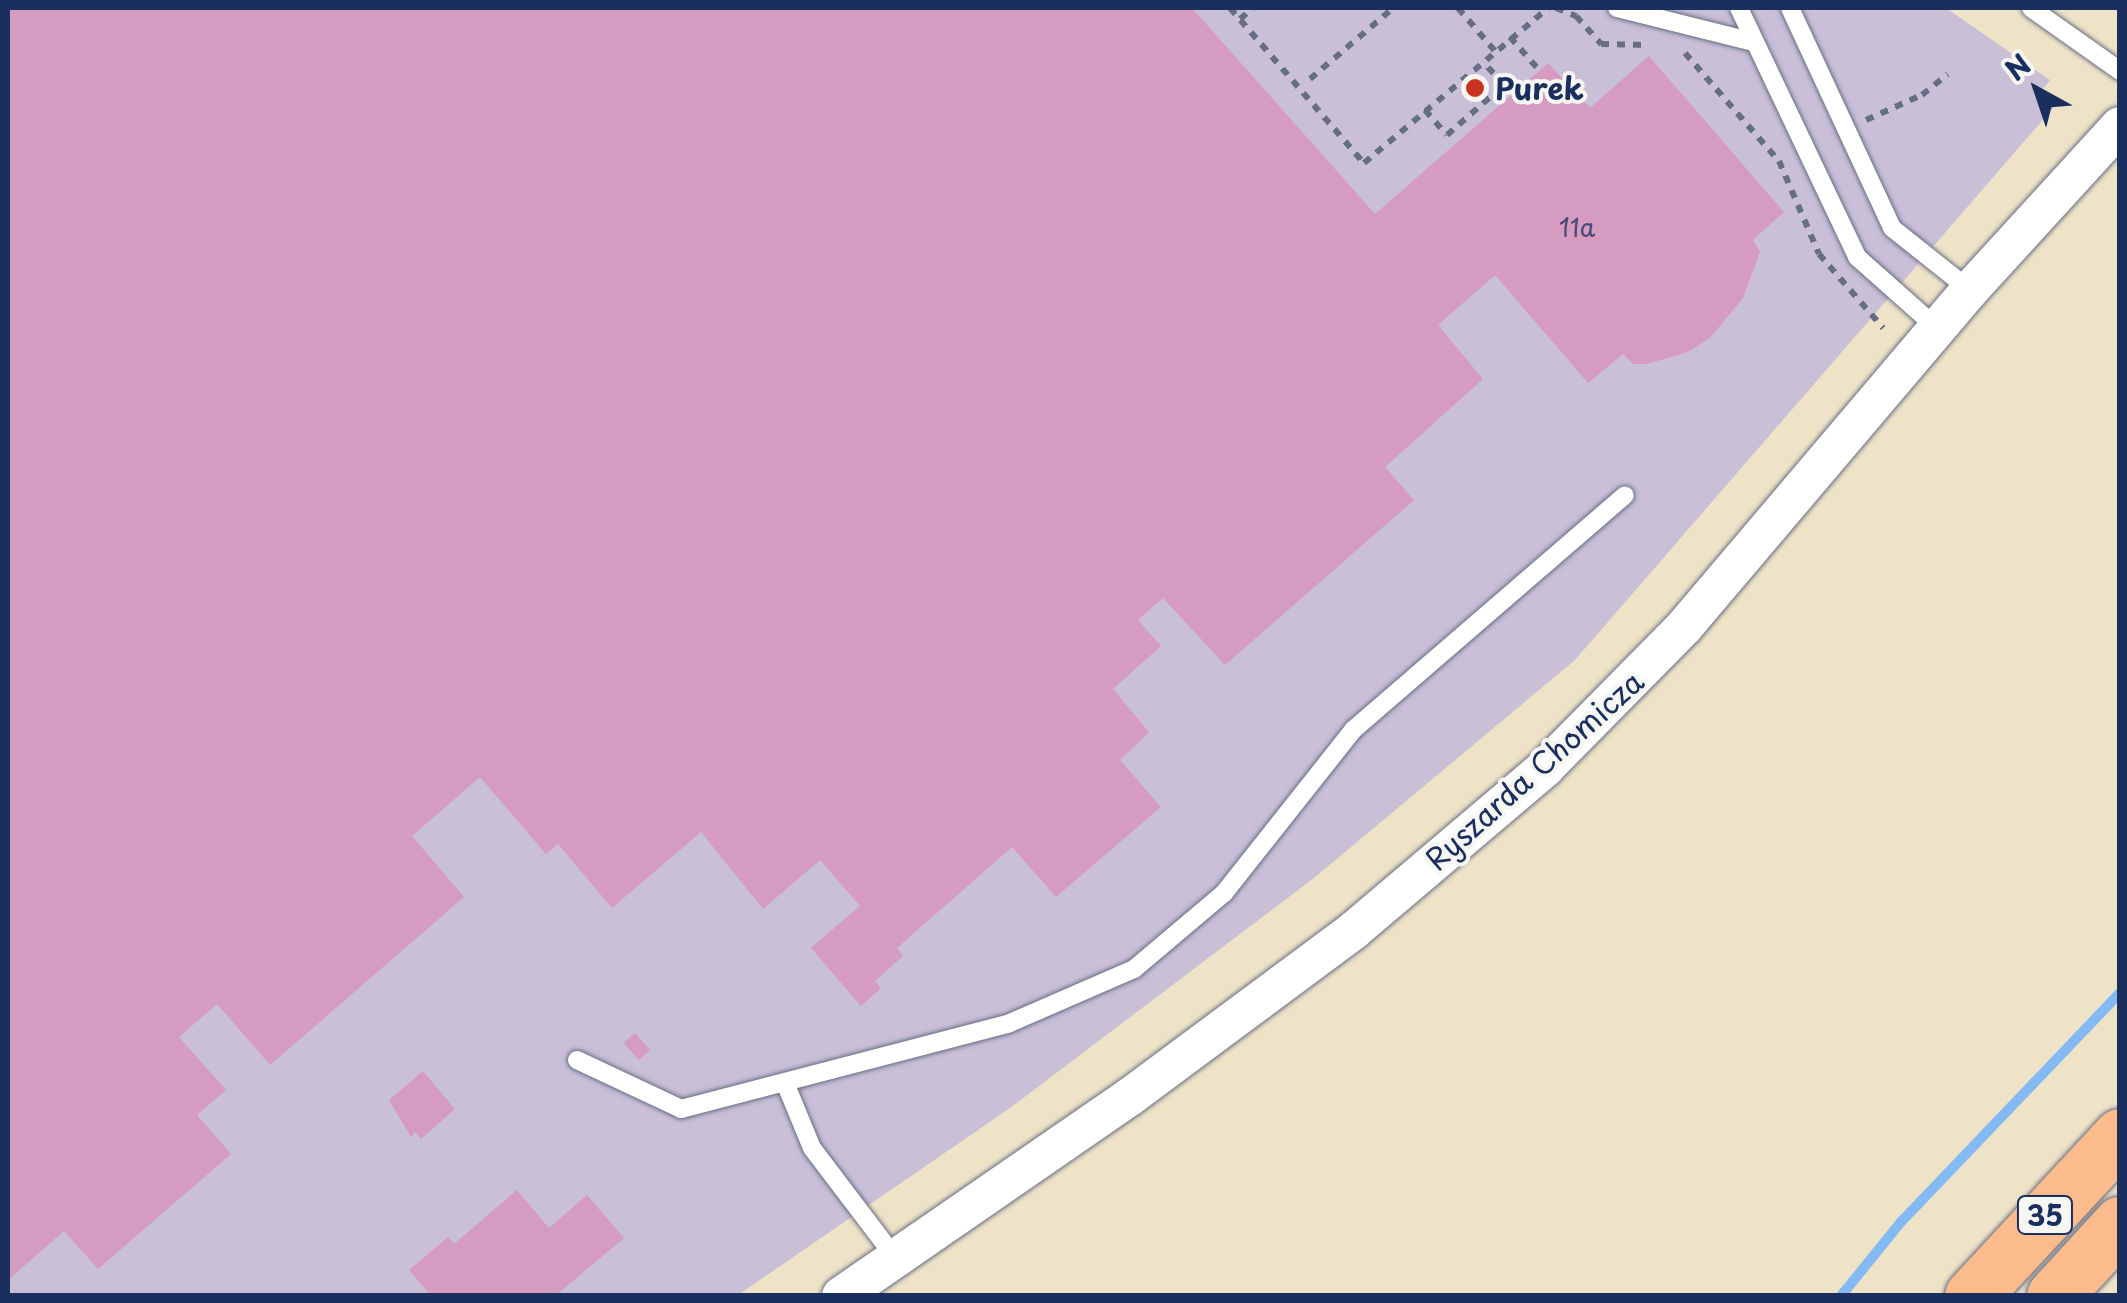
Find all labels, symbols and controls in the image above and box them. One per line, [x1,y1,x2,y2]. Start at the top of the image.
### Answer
north arrow [1987,40,2087,140]
text: N [1995,43,2040,90]
place label: Purek [1495,70,1584,106]
marker: Purek [1464,77,1486,99]
house number: 11a [1559,212,1595,242]
street label: Ryszarda Chomicza [1417,663,1651,877]
road number: 35 [2015,1192,2075,1238]

